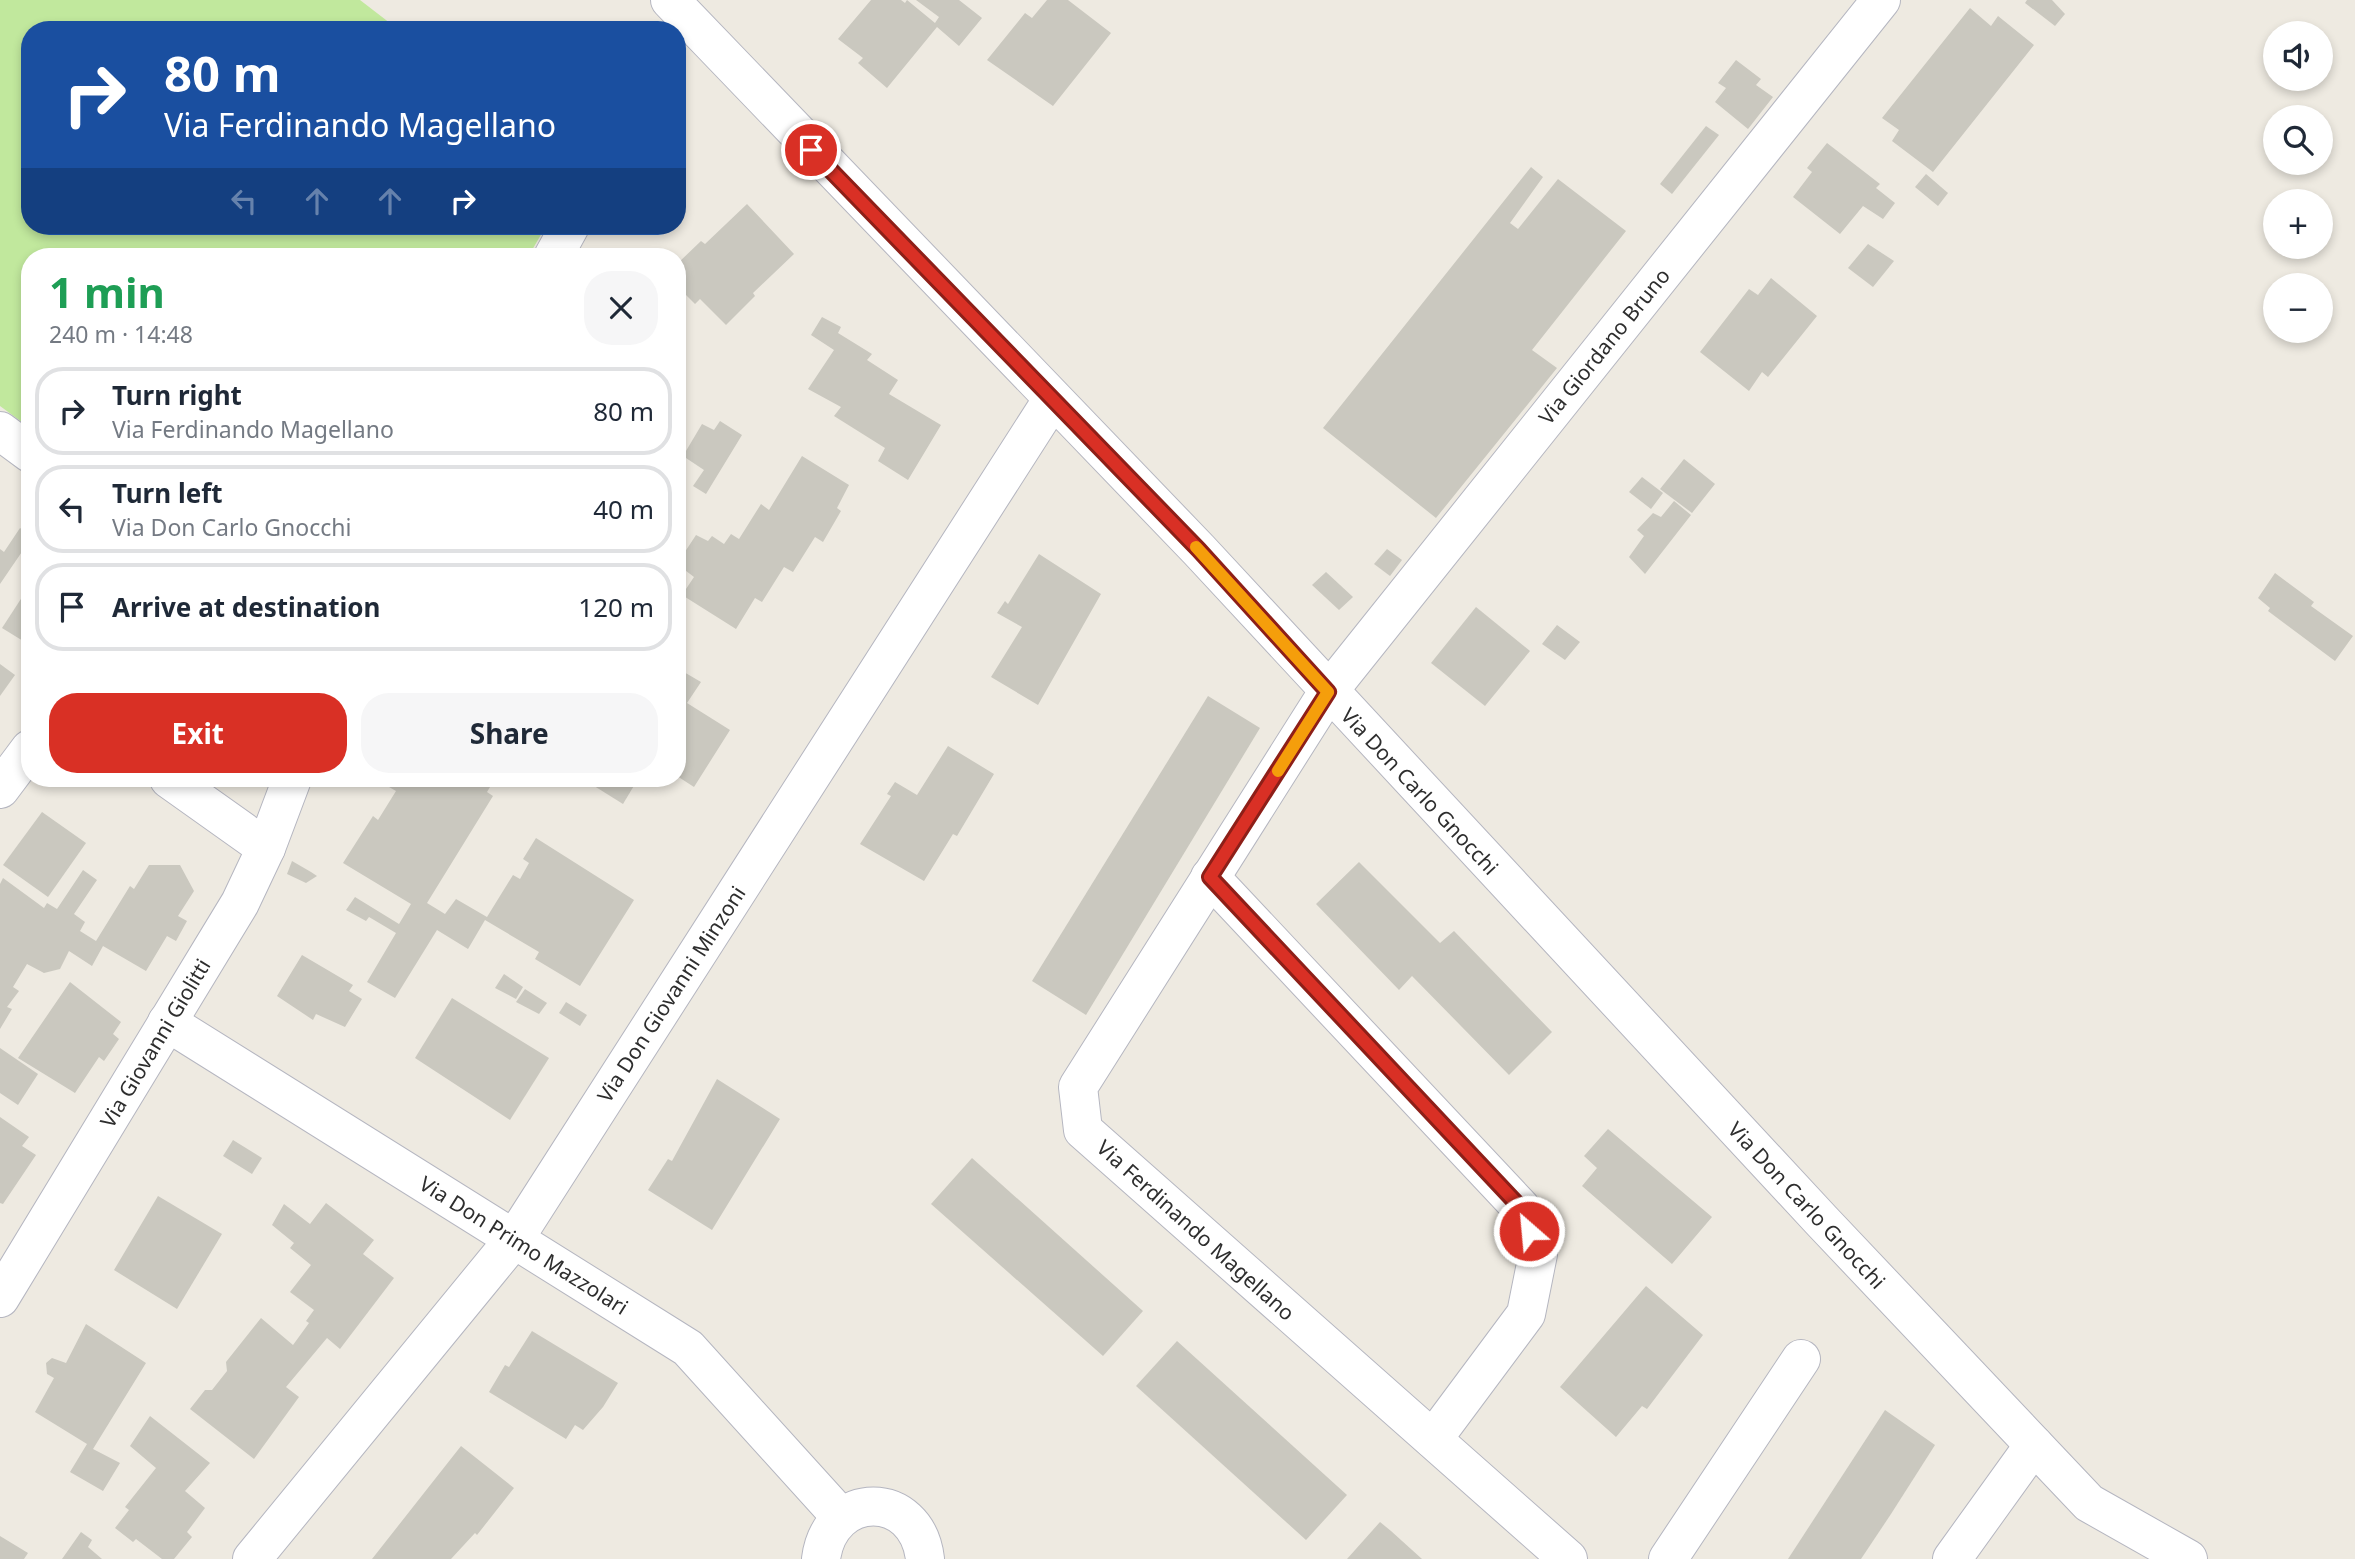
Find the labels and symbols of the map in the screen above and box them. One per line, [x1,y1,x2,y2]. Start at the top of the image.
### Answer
pin [781,120,841,180]
street label: Via Giordano Bruno [1532,262,1676,430]
street label: Via Don Carlo Gnocchi [1335,702,1505,880]
street label: Via Don Giovanni Minzoni [591,881,751,1107]
street label: Via Giovanni Giolitti [93,953,217,1133]
street label: Via Don Carlo Gnocchi [1722,1116,1892,1294]
street label: Via Ferdinando Magellano [1091,1134,1301,1326]
street label: Via Don Primo Mazzolari [414,1169,634,1321]
position arrow [1492,1194,1566,1268]

